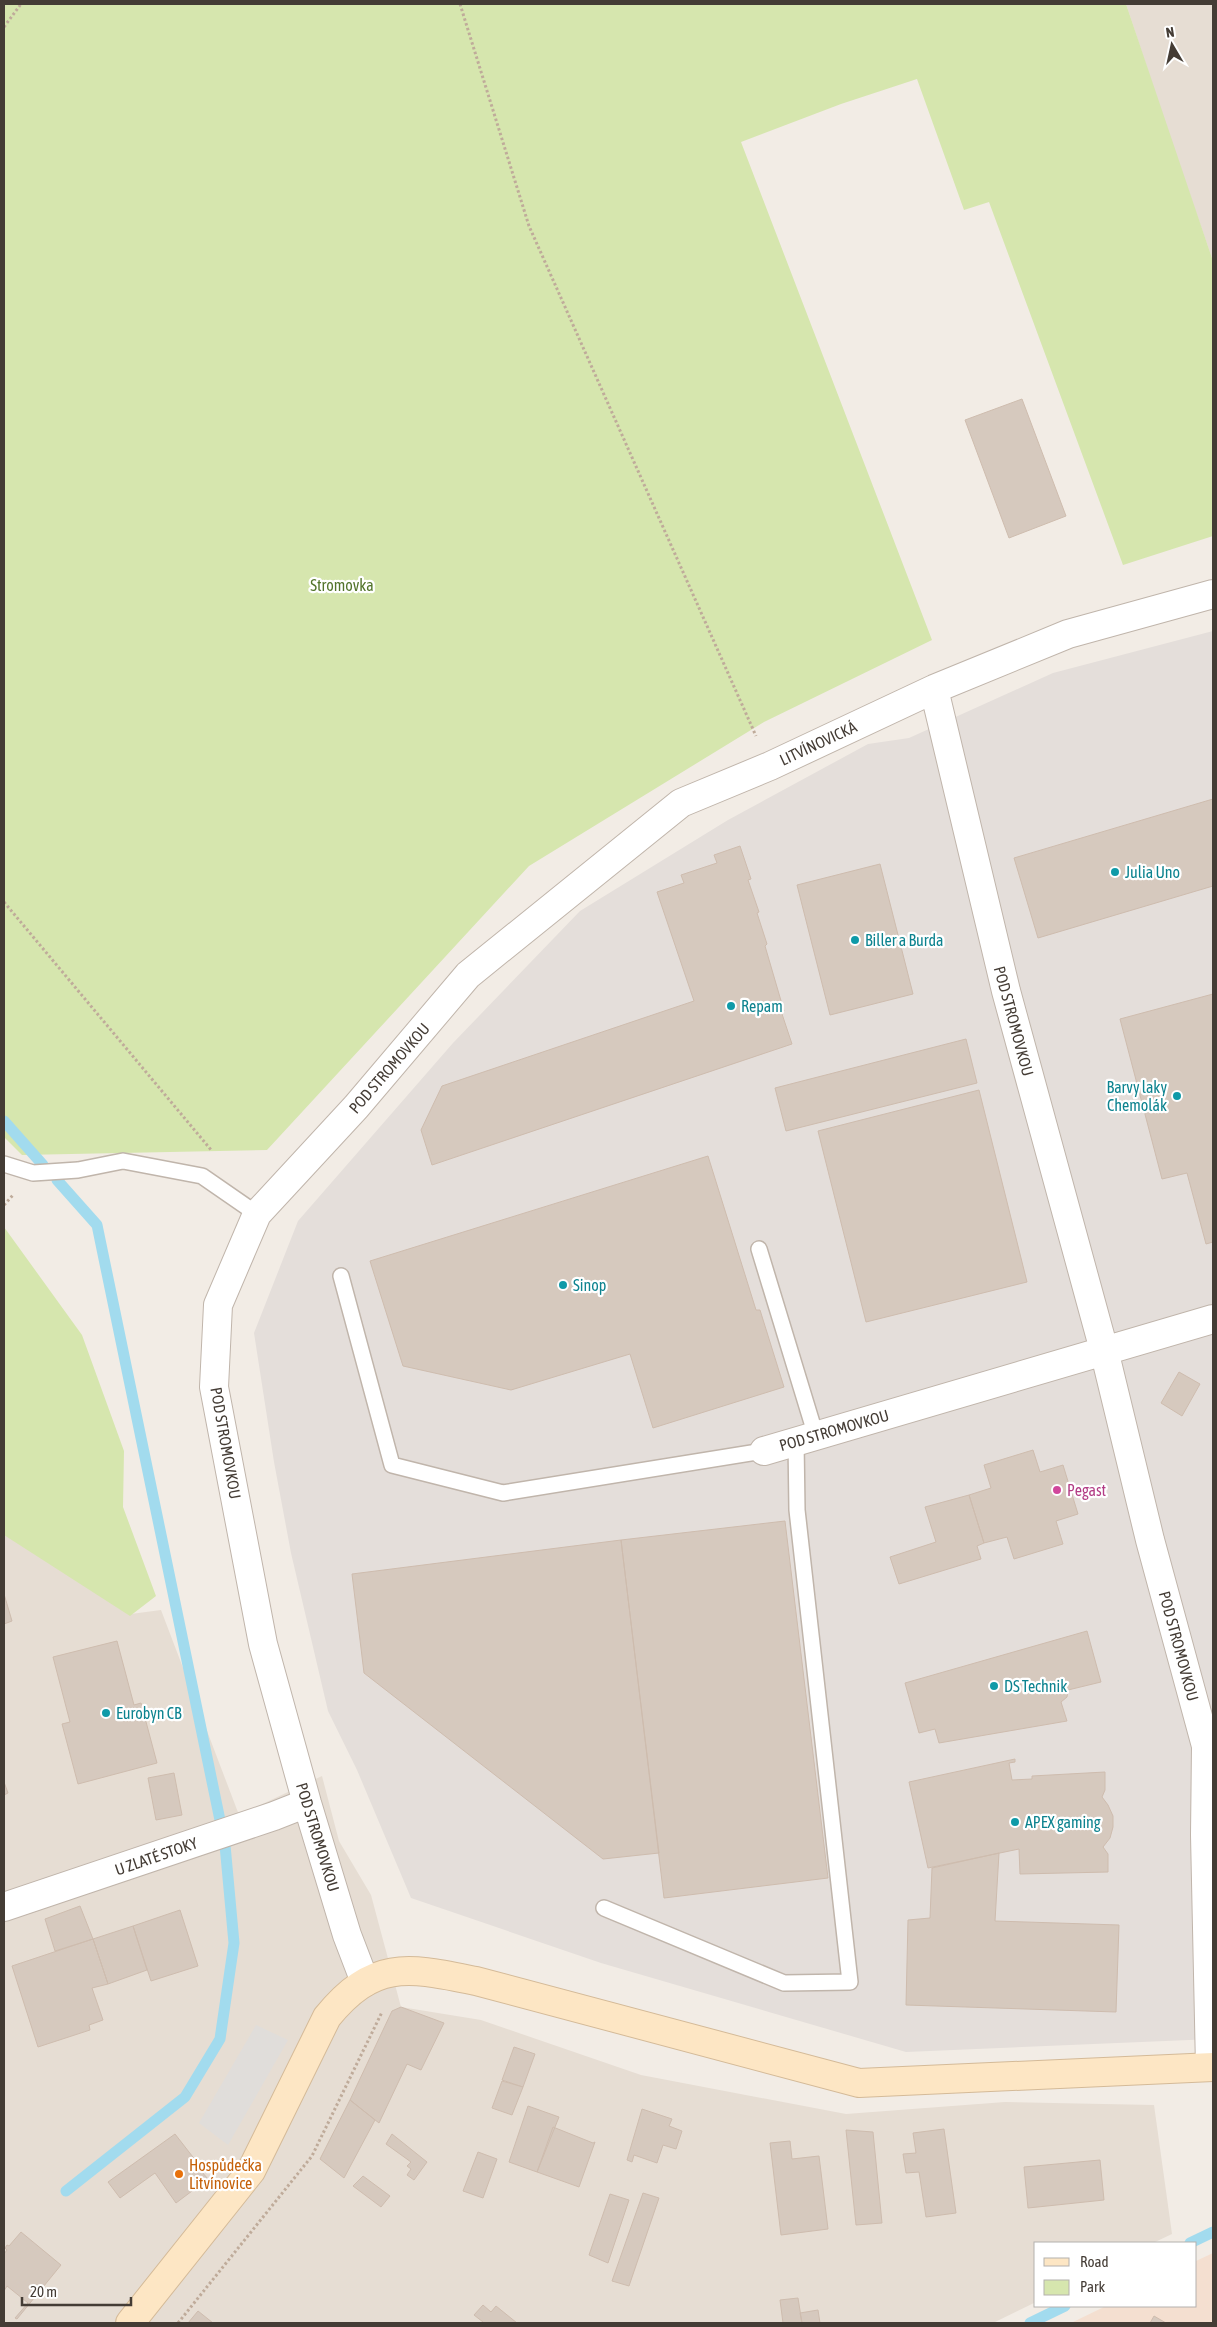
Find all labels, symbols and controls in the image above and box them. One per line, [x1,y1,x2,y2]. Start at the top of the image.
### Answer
north arrow [1147,20,1197,70]
text: N [1165,24,1175,41]
park label: Stromovka [310,576,374,594]
street label: LITVÍNOVICKÁ [777,717,859,769]
place label: Julia Uno [1125,863,1180,881]
marker: Julia Uno [1109,866,1121,878]
place label: Biller a Burda [865,931,943,949]
marker: Biller a Burda [849,934,861,946]
street label: POD STROMOVKOU [991,964,1037,1078]
place label: Repam [741,997,783,1016]
marker: Repam [725,1000,737,1012]
street label: POD STROMOVKOU [345,1019,433,1117]
place label: Barvy laky Chemolák [1107,1078,1167,1114]
marker: Barvy laky Chemolák [1171,1090,1183,1102]
place label: Sinop [573,1276,606,1295]
marker: Sinop [557,1279,569,1291]
street label: POD STROMOVKOU [207,1386,245,1500]
street label: POD STROMOVKOU [777,1406,891,1454]
place label: Pegast [1067,1481,1107,1500]
marker: Pegast [1051,1484,1063,1496]
street label: POD STROMOVKOU [1156,1589,1202,1703]
place label: DS Technik [1004,1677,1067,1695]
marker: DS Technik [988,1680,1000,1692]
place label: Eurobyn CB [116,1704,182,1723]
marker: Eurobyn CB [100,1707,112,1719]
street label: POD STROMOVKOU [293,1780,343,1894]
place label: APEX gaming [1025,1813,1101,1832]
marker: APEX gaming [1009,1816,1021,1828]
street label: U ZLATÉ STOKY [112,1833,200,1879]
place label: Hospůdečka Litvínovice [189,2156,262,2192]
marker: Hospůdečka Litvínovice [173,2168,185,2180]
legend [1034,2242,1197,2307]
text: Road [1080,2253,1109,2270]
scale bar [22,2274,131,2306]
text: Park [1080,2278,1105,2295]
text: 20 m [30,2283,57,2300]

